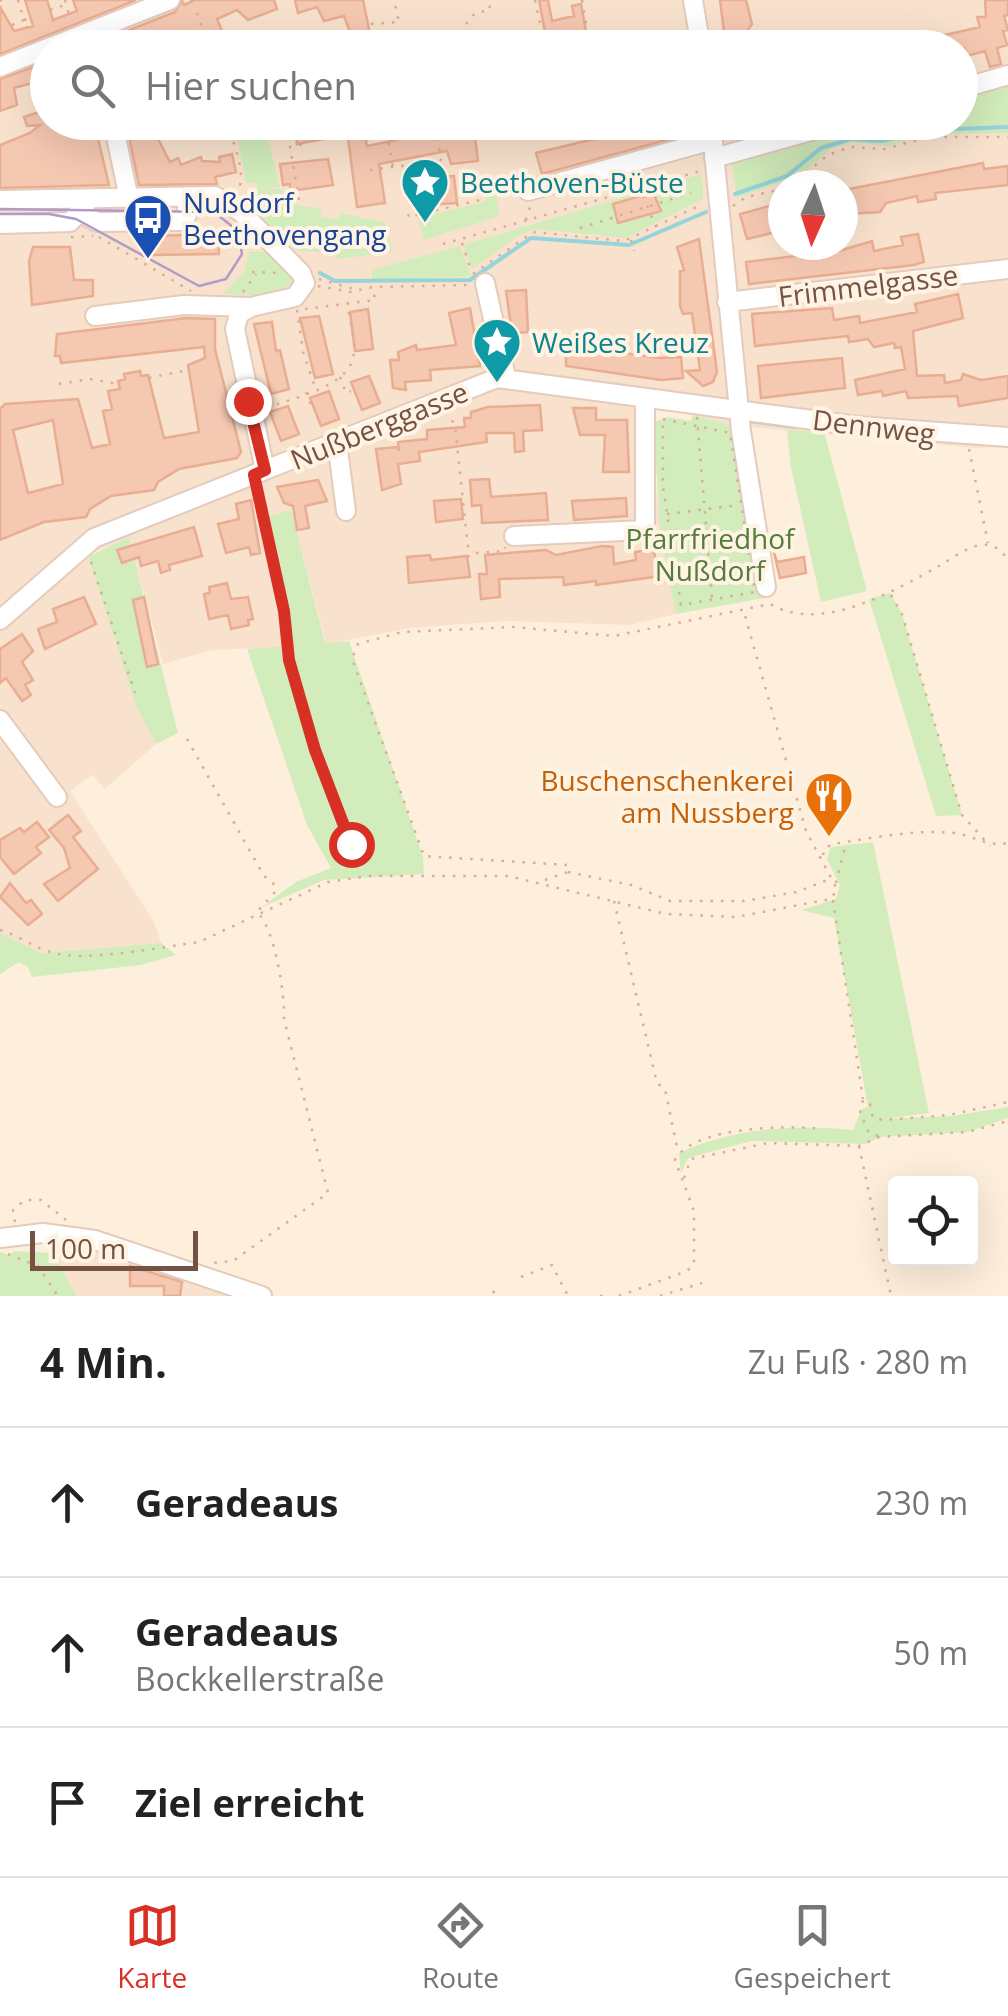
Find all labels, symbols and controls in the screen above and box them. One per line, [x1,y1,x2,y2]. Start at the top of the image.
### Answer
search box [30,30,978,140]
icon: search [65,58,120,113]
text: Hier suchen [145,59,357,111]
place icon: Beethoven-Büste [399,156,451,224]
place label: Beethoven-Büste [460,163,684,201]
north arrow [768,170,858,260]
place label: Nußdorf Beethovengang [183,183,387,253]
bus stop icon: Nußdorf Beethovengang [122,192,174,260]
street label: Frimmelgasse [776,255,960,315]
place icon: Weißes Kreuz [471,316,523,384]
place label: Weißes Kreuz [532,323,709,361]
street label: Nußberggasse [285,372,473,478]
route end [226,379,272,425]
street label: Dennweg [811,400,937,452]
park label: Pfarrfriedhof Nußdorf [626,519,796,589]
place label: Buschenschenkerei am Nussberg [540,761,794,831]
restaurant icon: Buschenschenkerei am Nussberg [803,770,855,838]
route start [329,822,375,868]
map controls [888,1176,978,1266]
button: locate [888,1176,978,1266]
scale bar [30,1226,198,1270]
text: 100 m [45,1229,126,1267]
text: 4 Min. [40,1333,167,1390]
text: Zu Fuß · 280 m [748,1340,968,1383]
icon: ahead [40,1475,95,1530]
text: Geradeaus [135,1476,339,1528]
text: 230 m [875,1481,968,1524]
text: Geradeaus [135,1605,339,1657]
icon: ahead [40,1625,95,1680]
text: 50 m [893,1631,968,1674]
text: Bockkellerstraße [135,1657,384,1700]
icon: arrive [40,1775,95,1830]
text: Ziel erreicht [135,1776,365,1828]
tab: Karte [117,1898,187,1996]
tab: Route [422,1898,499,1996]
tab: Gespeichert [734,1898,891,1996]

